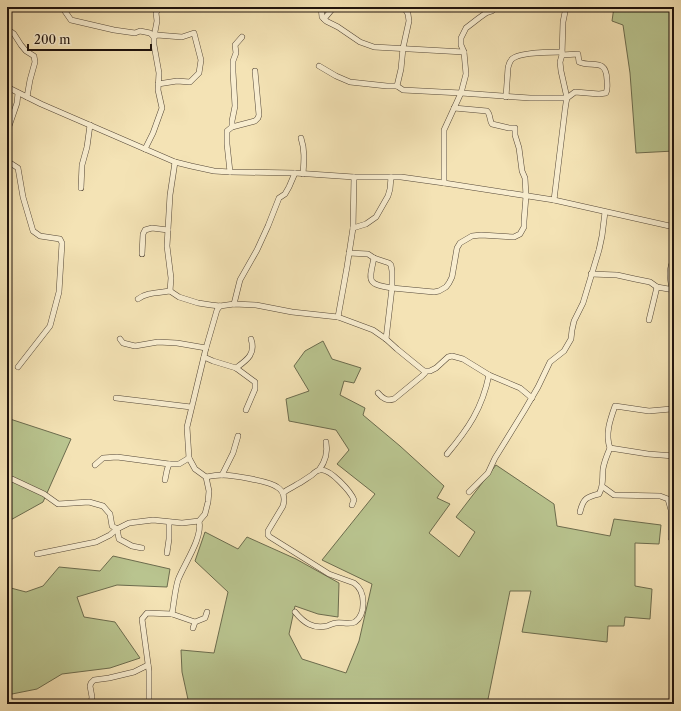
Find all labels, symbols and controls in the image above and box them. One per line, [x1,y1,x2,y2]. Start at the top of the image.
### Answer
scale bar [28,26,151,52]
text: 200 m [34,32,71,47]

